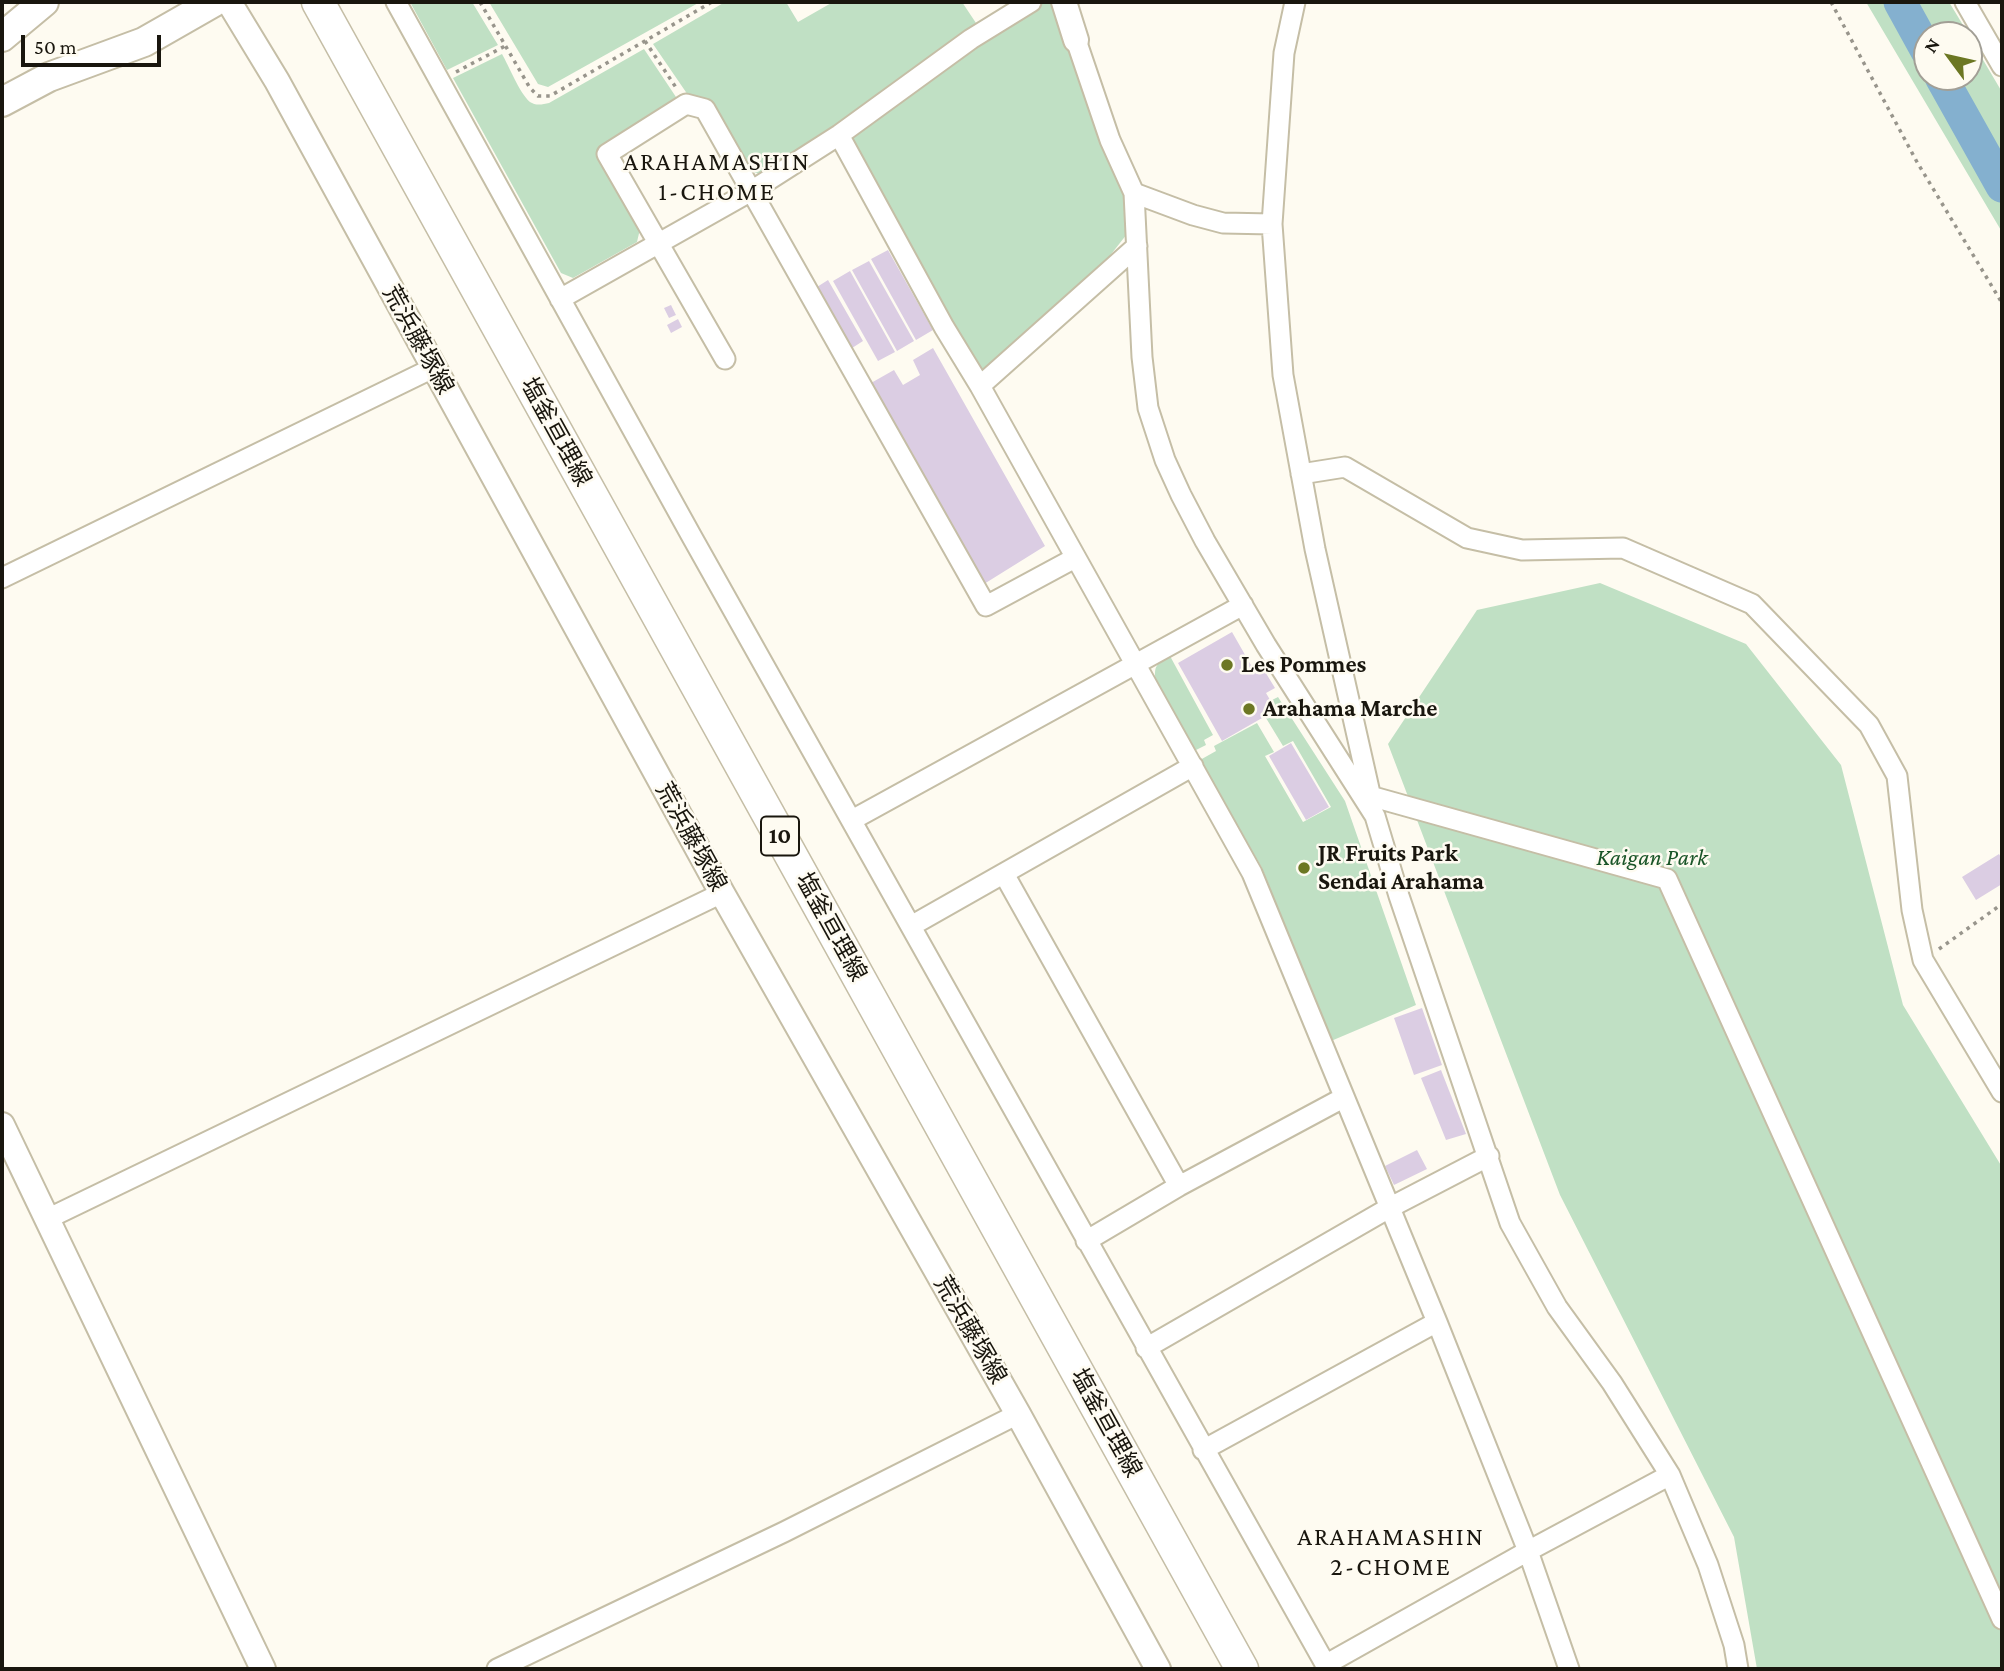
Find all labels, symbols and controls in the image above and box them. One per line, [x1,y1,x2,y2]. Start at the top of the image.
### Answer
scale bar [24,21,164,65]
north arrow [1913,21,1983,91]
text: N [1919,34,1944,57]
text: 50 m [34,35,77,59]
district label: ARAHAMASHIN 1-CHOME [625,146,809,208]
street label: 荒浜藤塚線 [376,281,460,399]
street label: 塩釜亘理線 [514,373,598,491]
place label: Les Pommes [1241,651,1366,679]
marker: Les Pommes [1219,657,1235,673]
place label: Arahama Marche [1263,695,1437,723]
marker: Arahama Marche [1241,701,1257,717]
street label: 荒浜藤塚線 [649,778,733,896]
road number: 10 [761,816,799,856]
place label: JR Fruits Park Sendai Arahama [1318,840,1484,896]
park label: Kaigan Park [1596,844,1708,872]
marker: JR Fruits Park Sendai Arahama [1296,860,1312,876]
street label: 塩釜亘理線 [789,868,873,986]
street label: 荒浜藤塚線 [928,1271,1012,1389]
street label: 塩釜亘理線 [1064,1364,1148,1482]
district label: ARAHAMASHIN 2-CHOME [1299,1521,1483,1582]

